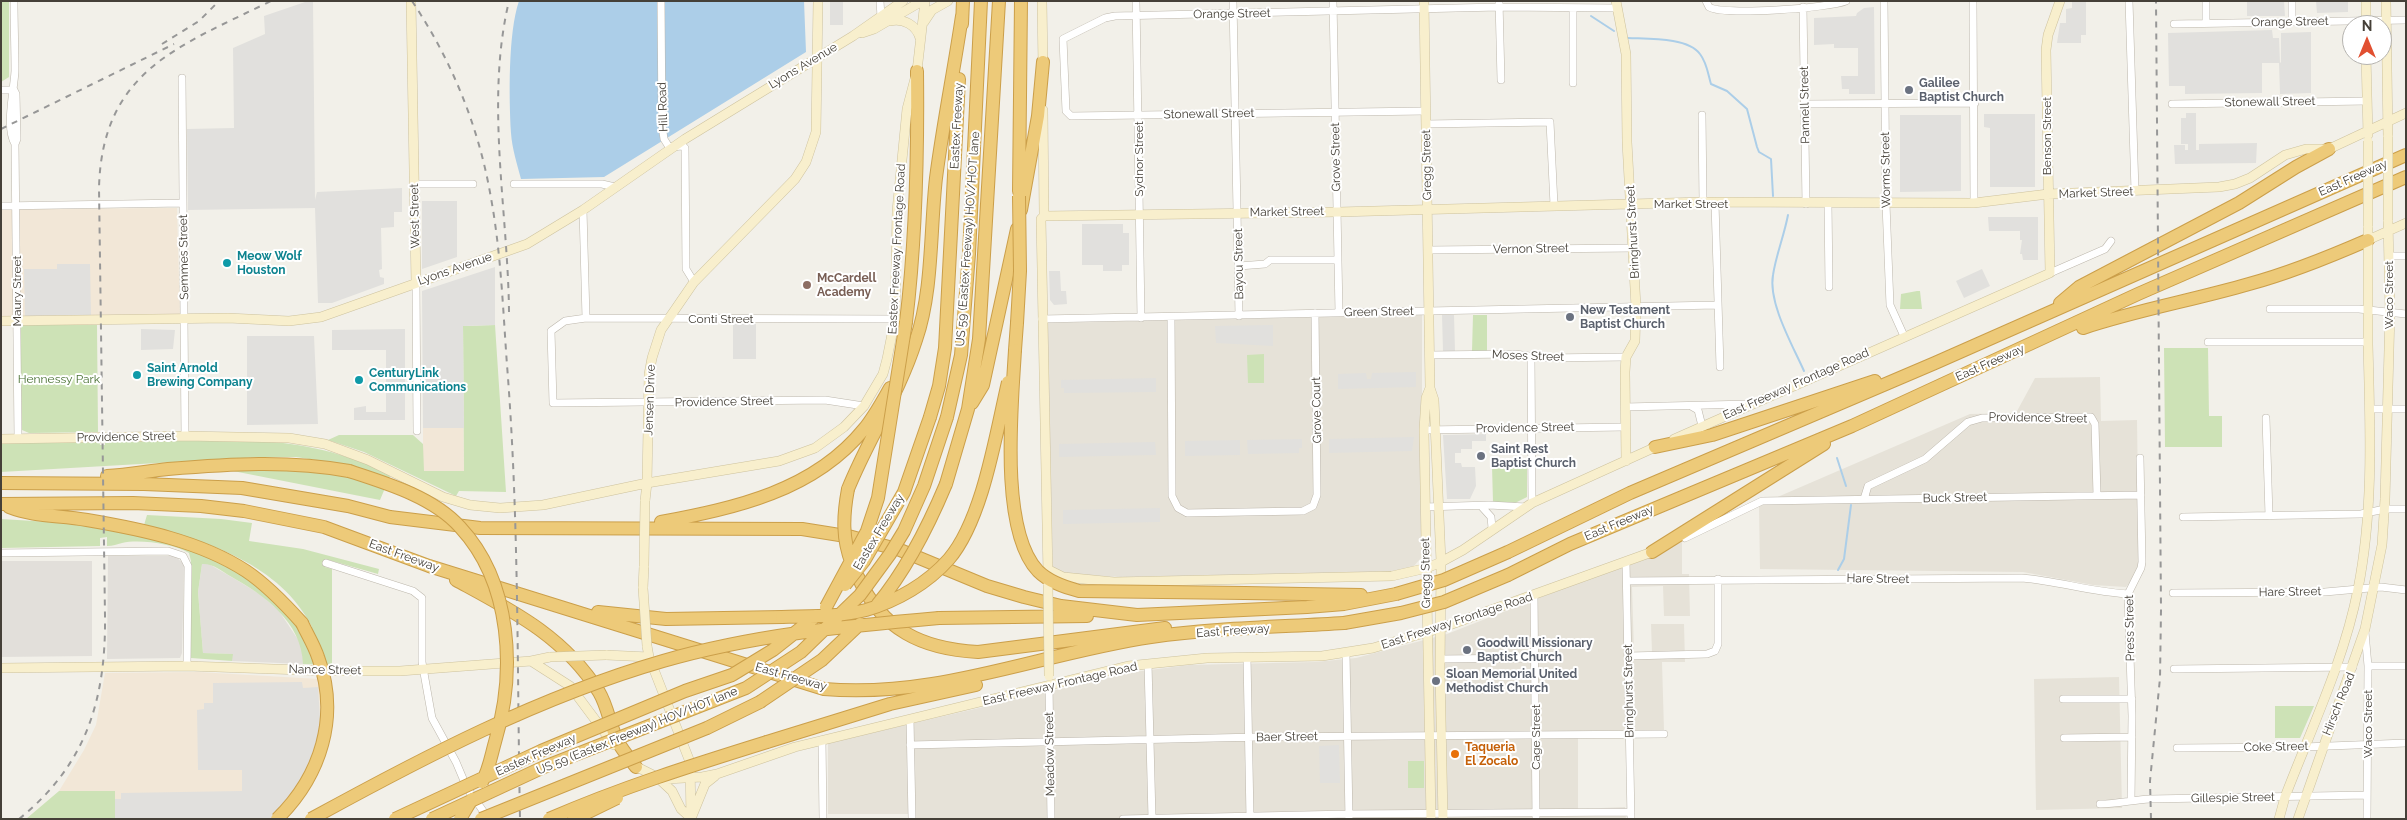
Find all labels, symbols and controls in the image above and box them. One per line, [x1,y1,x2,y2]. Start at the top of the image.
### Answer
street label: Orange Street [1193,6,1271,22]
street label: Orange Street [2251,14,2329,30]
north arrow [2342,15,2392,65]
text: N [2362,18,2372,34]
street label: Lyons Avenue [766,40,840,92]
street label: Pannell Street [1797,66,1813,144]
place label: Galilee Baptist Church [1919,76,2004,104]
street label: Hill Road [655,82,671,132]
street label: Eastex Freeway [948,82,966,170]
marker: Galilee Baptist Church [1903,84,1915,96]
street label: Stonewall Street [2224,94,2316,110]
street label: Benson Street [2040,97,2054,175]
street label: Stonewall Street [1163,106,1255,122]
street label: Sydnor Street [1132,121,1146,197]
street label: Grove Street [1328,122,1344,192]
street label: Gregg Street [1419,129,1435,201]
street label: US 59 (Eastex Freeway) HOV/HOT lane [953,131,983,347]
street label: Worms Street [1878,132,1894,208]
street label: East Freeway [2316,156,2390,200]
street label: Eastex Freeway Frontage Road [885,163,909,335]
street label: West Street [407,183,423,249]
street label: Bringhurst Street [1623,185,1643,279]
street label: Market Street [2058,185,2134,201]
street label: Market Street [1654,197,1728,211]
street label: Market Street [1250,204,1324,220]
street label: Semmes Street [176,214,192,300]
street label: Bayou Street [1231,228,1247,300]
street label: Vernon Street [1493,241,1569,257]
place label: Meow Wolf Houston [237,249,302,277]
street label: Lyons Avenue [416,250,494,288]
street label: Maury Street [10,255,24,327]
marker: Meow Wolf Houston [221,257,233,269]
street label: Waco Street [2382,261,2396,329]
place label: McCardell Academy [817,271,876,299]
marker: McCardell Academy [801,279,813,291]
place label: New Testament Baptist Church [1580,303,1670,331]
street label: Green Street [1344,304,1414,320]
marker: New Testament Baptist Church [1564,311,1576,323]
street label: Conti Street [688,312,754,326]
street label: East Freeway [1953,341,2027,385]
street label: East Freeway Frontage Road [1721,345,1871,423]
street label: Moses Street [1492,348,1564,364]
place label: Saint Arnold Brewing Company [147,361,252,389]
street label: Jensen Drive [642,364,658,436]
place label: CenturyLink Communications [369,366,466,394]
marker: Saint Arnold Brewing Company [131,369,143,381]
park label: Hennessy Park [18,372,100,386]
marker: CenturyLink Communications [353,374,365,386]
street label: Grove Court [1309,377,1325,443]
street label: Providence Street [674,394,774,410]
street label: Providence Street [1988,410,2088,426]
street label: Providence Street [1475,420,1575,436]
street label: Providence Street [76,429,176,445]
place label: Saint Rest Baptist Church [1491,442,1576,470]
marker: Saint Rest Baptist Church [1475,450,1487,462]
street label: Buck Street [1923,490,1987,506]
street label: Eastex Freeway [851,491,907,573]
street label: East Freeway [1582,502,1656,544]
street label: East Freeway [367,537,441,575]
street label: Gregg Street [1418,537,1434,609]
street label: Hare Street [1847,571,1909,587]
street label: Hare Street [2259,584,2321,600]
street label: East Freeway Frontage Road [1379,590,1535,652]
street label: Press Street [2122,595,2138,661]
street label: East Freeway [1196,621,1270,641]
place label: Goodwill Missionary Baptist Church [1477,636,1593,664]
marker: Goodwill Missionary Baptist Church [1461,644,1473,656]
street label: Bringhurst Street [1621,644,1637,738]
street label: East Freeway Frontage Road [981,659,1139,709]
street label: East Freeway [754,660,828,694]
street label: Nance Street [289,662,361,678]
place label: Sloan Memorial United Methodist Church [1446,667,1577,695]
street label: Hirsch Road [2320,670,2358,738]
marker: Sloan Memorial United Methodist Church [1430,675,1442,687]
street label: US 59 (Eastex Freeway) HOV/HOT lane [534,684,740,778]
street label: Waco Street [2361,690,2375,758]
street label: Cage Street [1529,704,1543,770]
street label: Meadow Street [1042,712,1058,796]
street label: Baer Street [1256,729,1318,745]
street label: Eastex Freeway [494,731,578,779]
street label: Coke Street [2243,739,2309,755]
place label: Taqueria El Zocalo [1465,740,1518,768]
marker: Taqueria El Zocalo [1449,748,1461,760]
street label: Gillespie Street [2191,790,2275,806]

